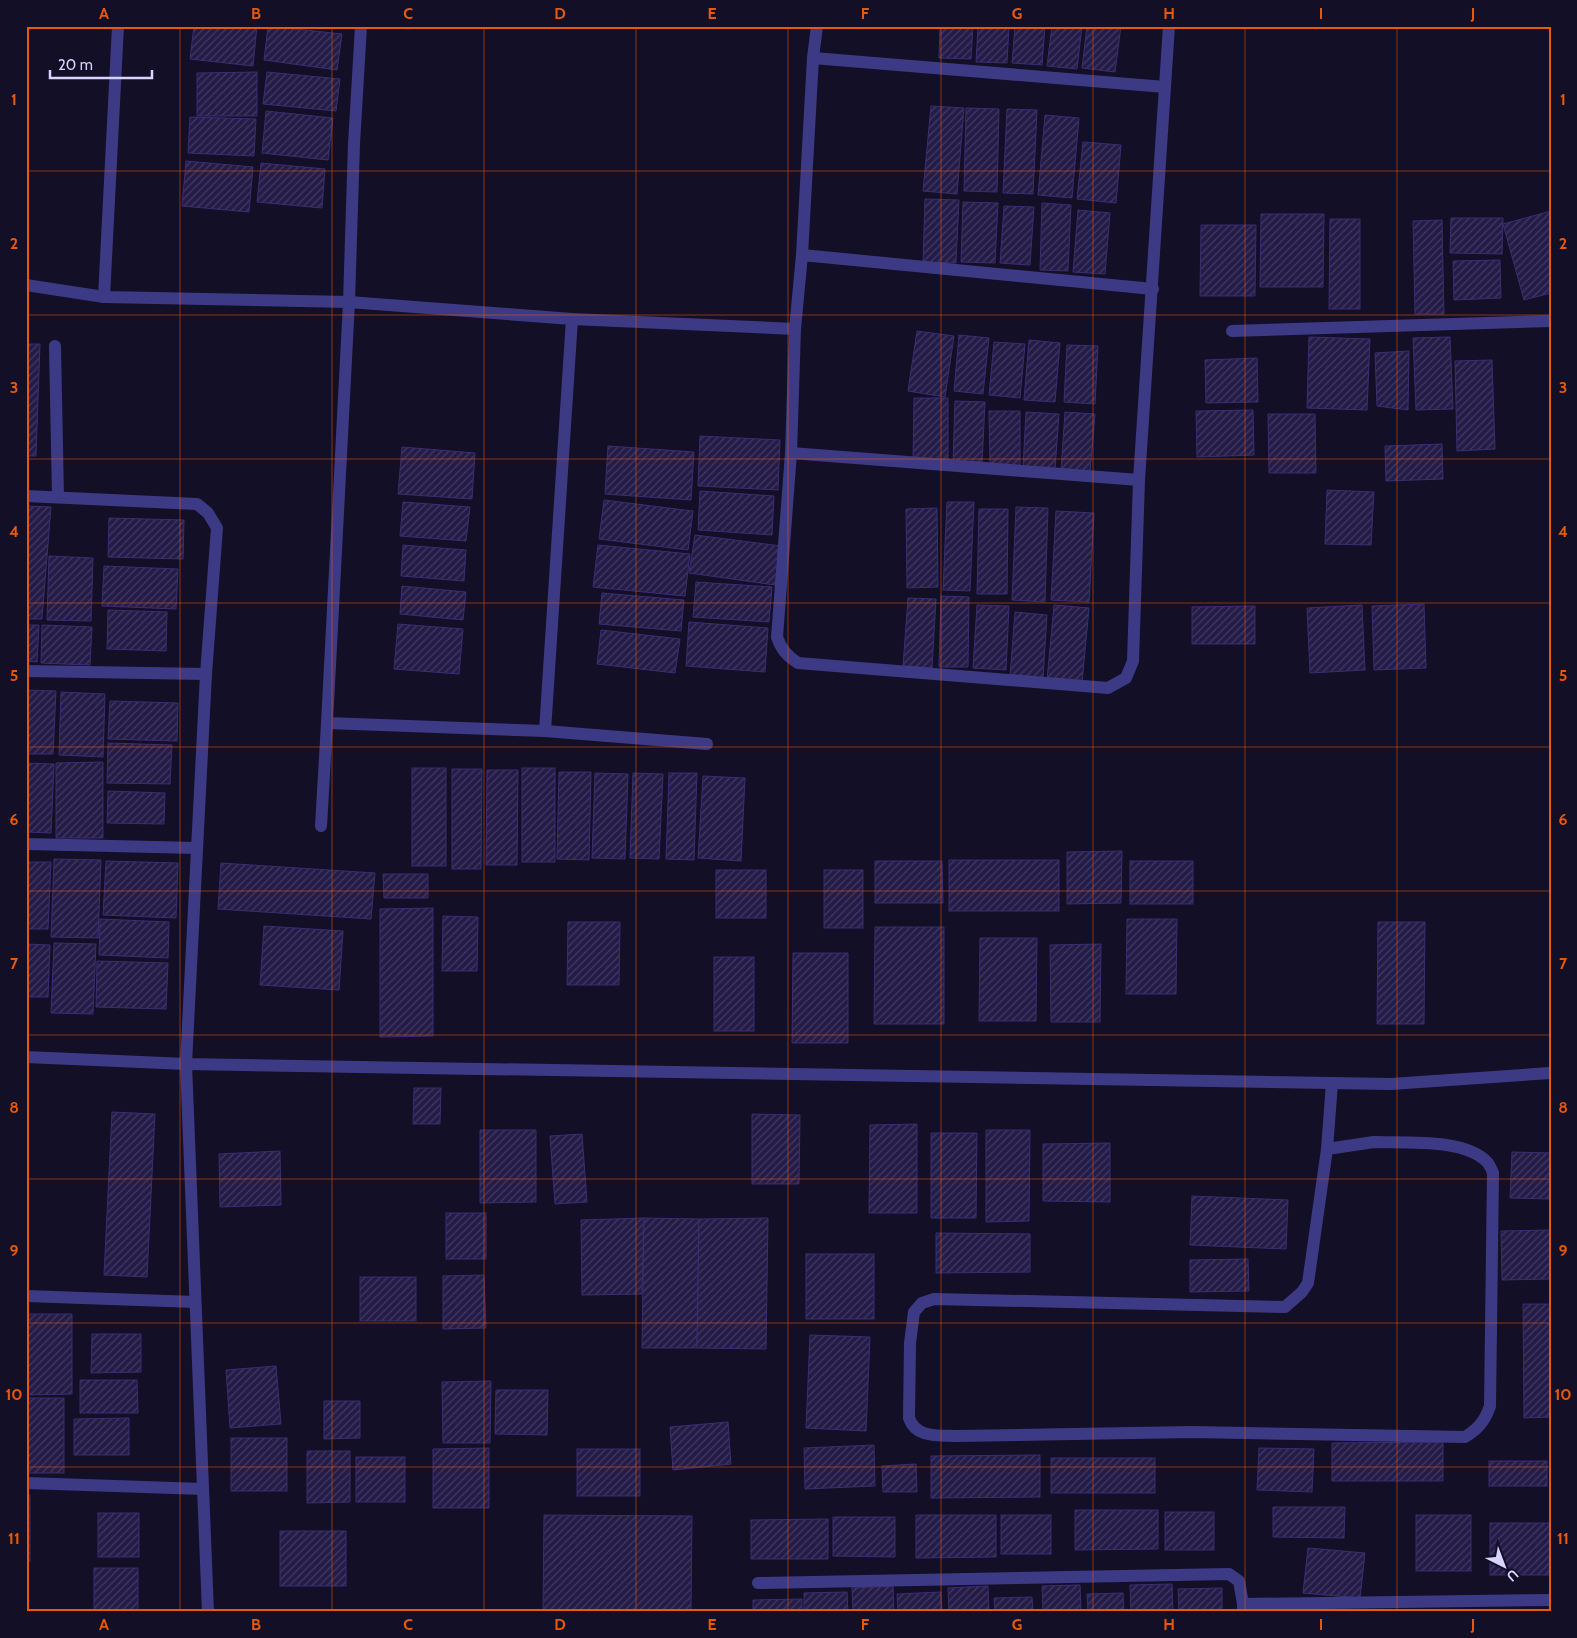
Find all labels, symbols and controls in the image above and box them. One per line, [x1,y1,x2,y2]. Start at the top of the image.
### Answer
text: A [99,4,109,23]
text: B [251,4,261,23]
text: C [403,4,413,23]
text: D [554,4,566,23]
text: E [707,4,717,23]
text: F [861,4,870,23]
text: G [1012,4,1022,23]
text: H [1163,4,1175,23]
text: I [1319,4,1323,23]
text: J [1470,4,1475,23]
scale bar [50,48,152,80]
text: 20 m [58,56,93,74]
text: 1 [11,90,17,109]
text: 1 [1560,90,1566,109]
text: 2 [10,234,18,253]
text: 2 [1559,234,1567,253]
text: 3 [10,378,18,397]
text: 3 [1559,378,1567,397]
text: 4 [9,522,19,541]
text: 4 [1558,522,1568,541]
text: 5 [10,666,18,685]
text: 5 [1559,666,1567,685]
text: 6 [10,810,19,829]
text: 6 [1559,810,1568,829]
text: 7 [10,954,19,973]
text: 7 [1559,954,1568,973]
text: 8 [9,1098,19,1117]
text: 8 [1558,1098,1568,1117]
text: 9 [10,1241,19,1260]
text: 9 [1559,1241,1568,1260]
text: 10 [5,1385,23,1404]
text: 10 [1554,1385,1572,1404]
text: 11 [8,1529,20,1548]
text: 11 [1557,1529,1569,1548]
north arrow [1480,1540,1530,1590]
text: U [1503,1566,1522,1586]
text: A [99,1615,109,1634]
text: B [251,1615,261,1634]
text: C [403,1615,413,1634]
text: D [554,1615,566,1634]
text: E [707,1615,717,1634]
text: F [861,1615,870,1634]
text: G [1012,1615,1022,1634]
text: H [1163,1615,1175,1634]
text: I [1319,1615,1323,1634]
text: J [1470,1615,1475,1634]

